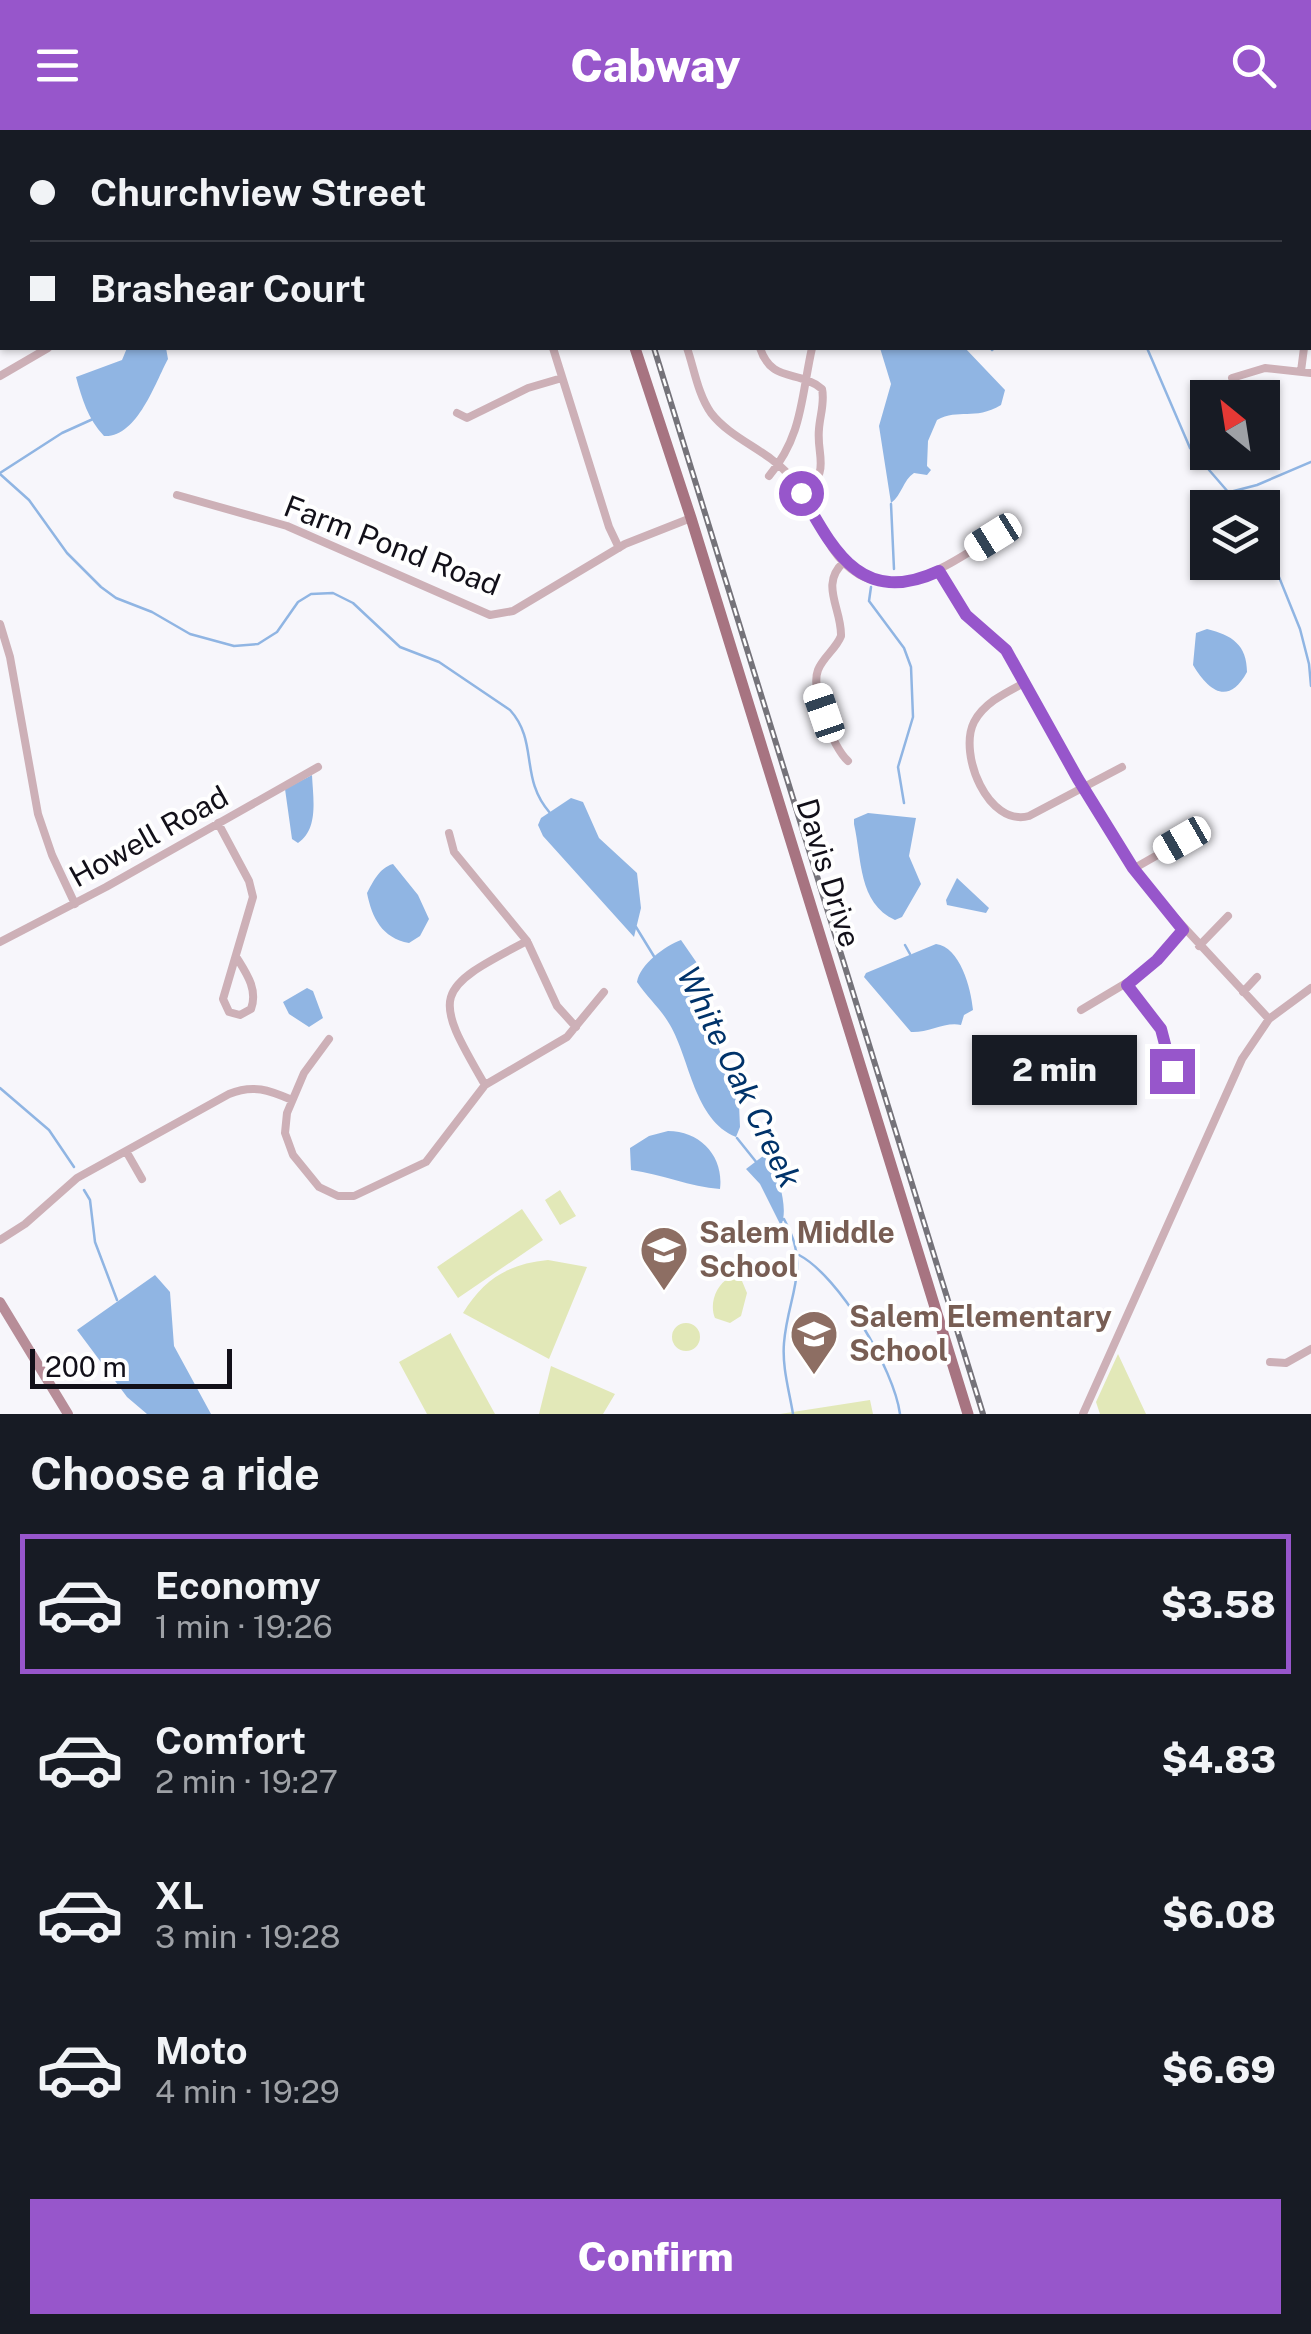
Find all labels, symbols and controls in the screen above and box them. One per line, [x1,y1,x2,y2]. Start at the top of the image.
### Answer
icon: menu [30,38,85,93]
icon: search [1226,38,1281,93]
text: Cabway [570,39,741,92]
text: Churchview Street [90,170,426,215]
text: Brashear Court [90,266,366,311]
north arrow [1190,380,1280,470]
map controls [1190,380,1280,580]
route start [779,471,824,516]
street label: Farm Pond Road [279,487,505,603]
button: layers [1190,490,1280,580]
car [960,508,1026,566]
car [800,680,848,746]
street label: Howell Road [63,778,234,894]
street label: Davis Drive [789,794,869,951]
car [1149,812,1215,868]
water label: White Oak Creek [670,960,809,1194]
callout: 2 min [972,1036,1137,1106]
route end [1150,1049,1195,1094]
text: 2 min [1012,1051,1097,1088]
place label: Salem Middle School [699,1214,895,1284]
school or university icon: Salem Middle School [638,1224,690,1292]
place label: Salem Elementary School [849,1298,1112,1368]
school or university icon: Salem Elementary School [788,1308,840,1376]
scale bar [30,1344,232,1388]
text: 200 m [45,1350,127,1383]
text: Choose a ride [30,1447,320,1500]
icon: car [35,1559,125,1649]
text: Economy [155,1563,321,1608]
text: $3.58 [1161,1582,1276,1627]
text: 1 min · 19:26 [155,1608,333,1645]
icon: car [35,1714,125,1804]
text: Comfort [155,1718,306,1763]
text: $4.83 [1162,1737,1276,1782]
text: 2 min · 19:27 [155,1763,338,1800]
icon: car [35,1869,125,1959]
text: XL [155,1873,204,1918]
text: $6.08 [1162,1892,1276,1937]
text: 3 min · 19:28 [155,1918,341,1955]
icon: car [35,2024,125,2114]
text: Moto [155,2028,248,2073]
text: $6.69 [1162,2047,1276,2092]
text: 4 min · 19:29 [155,2073,340,2110]
button: Confirm [30,2199,1281,2314]

